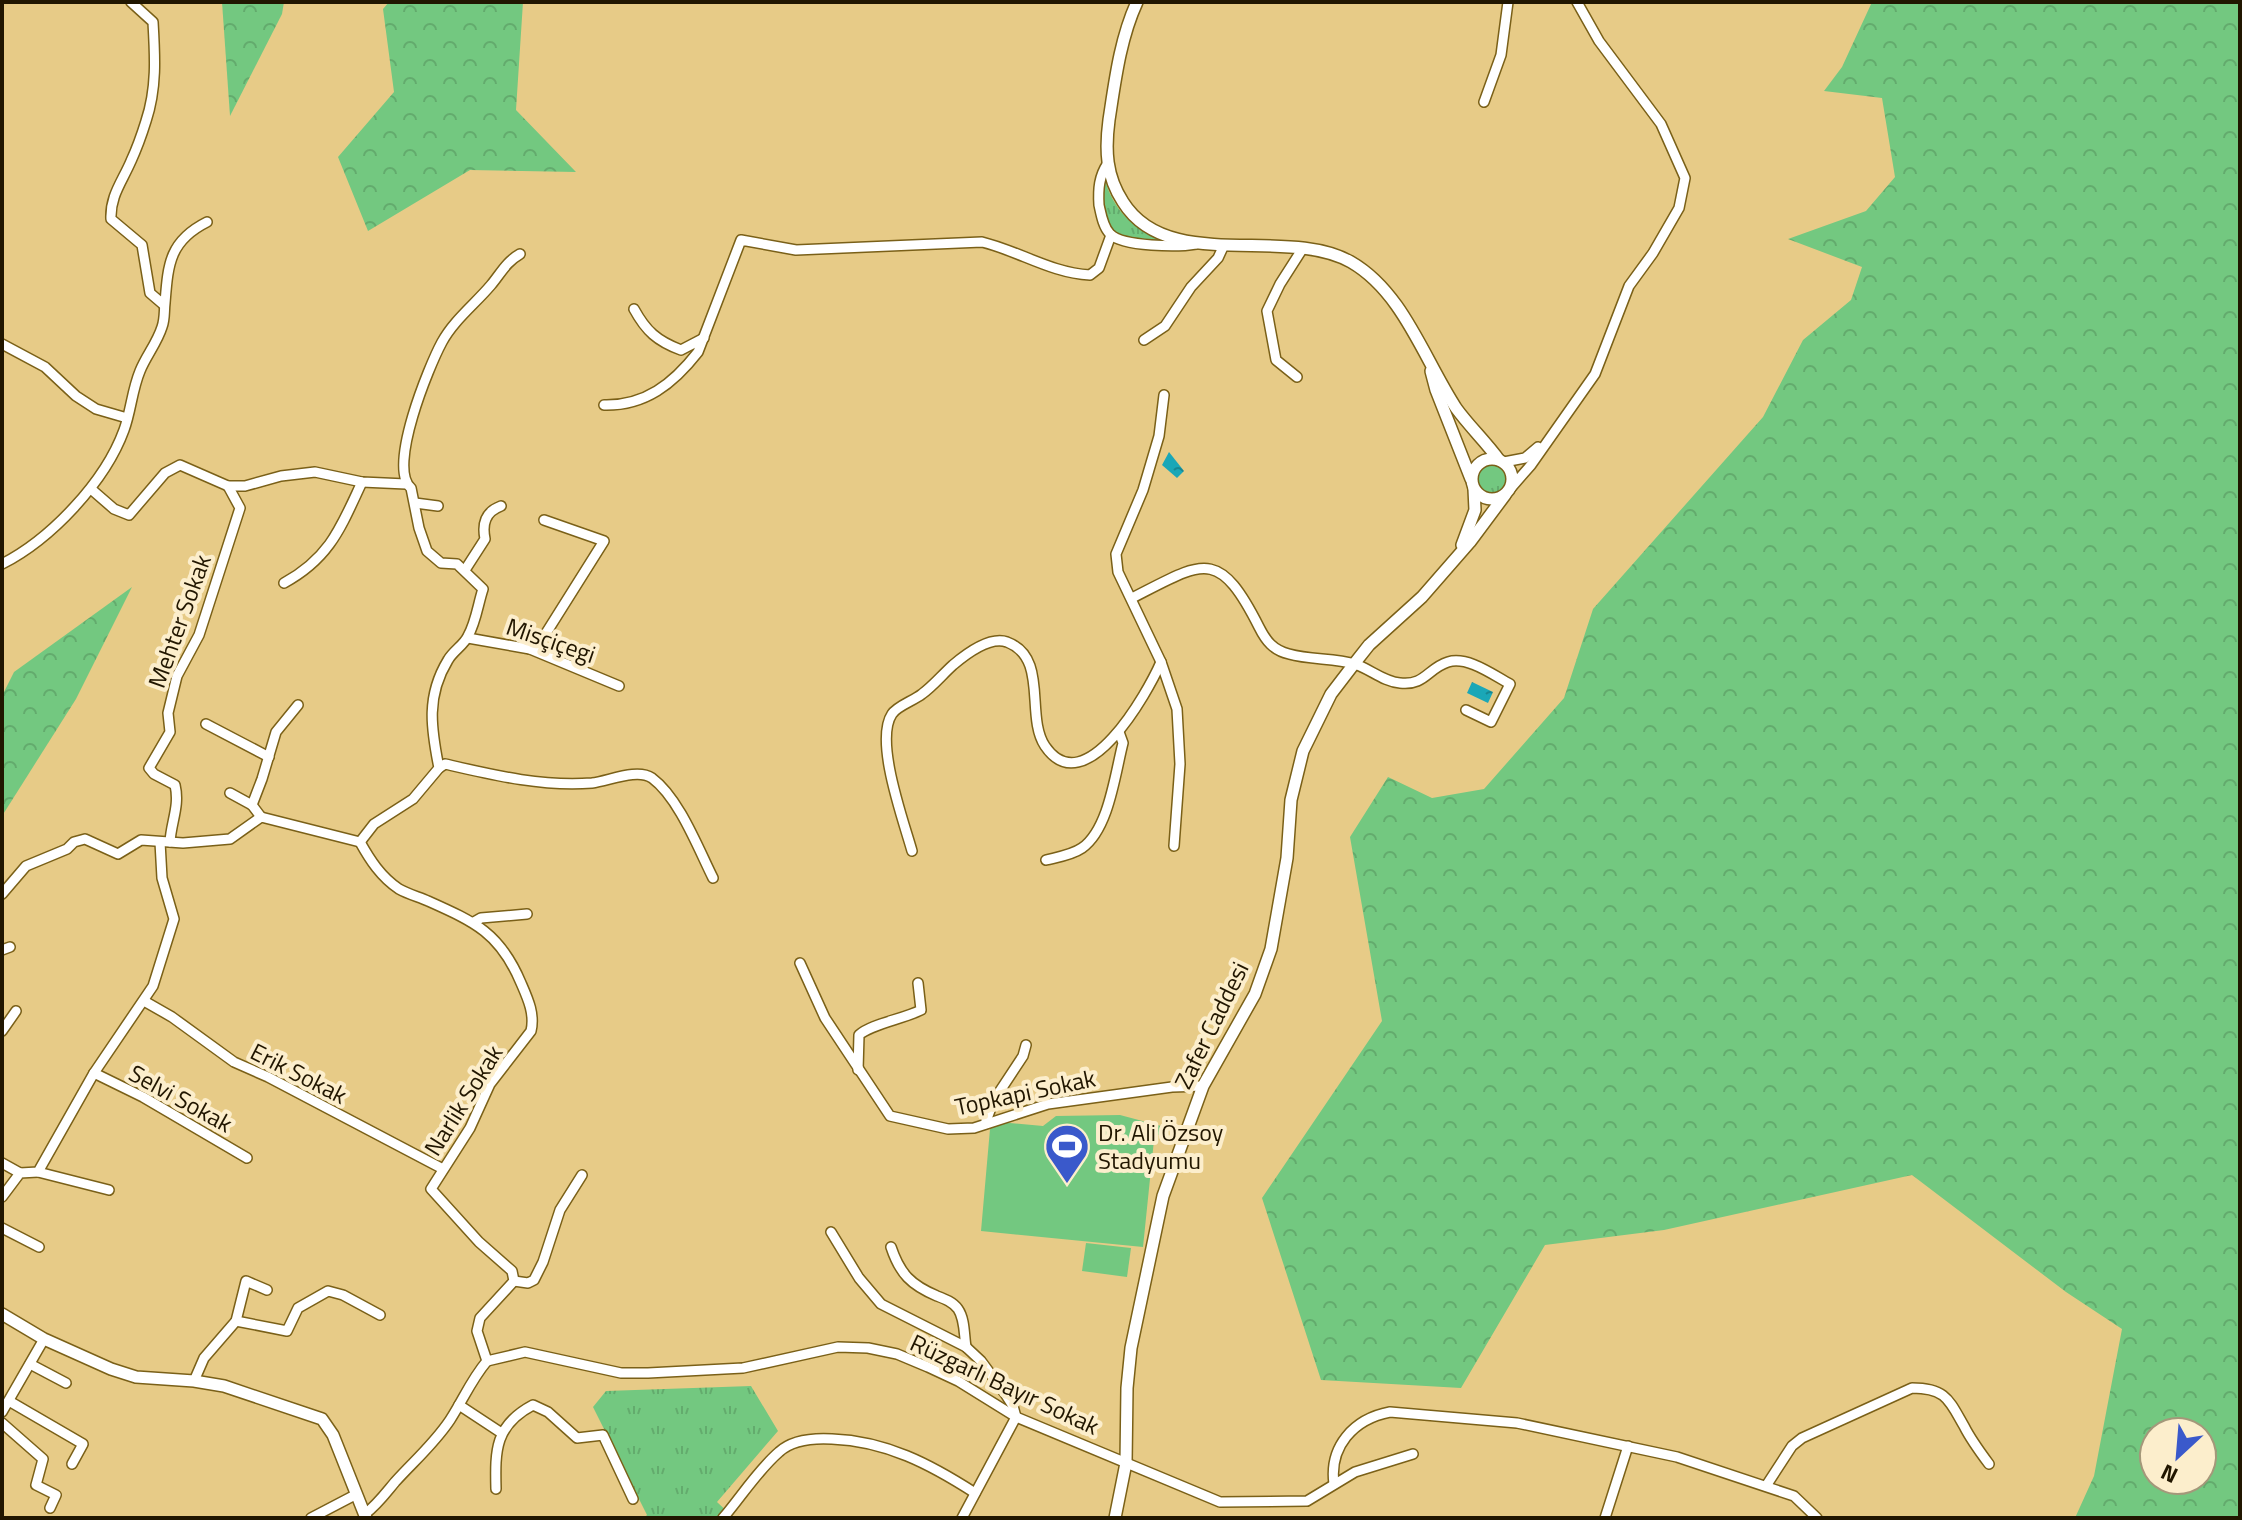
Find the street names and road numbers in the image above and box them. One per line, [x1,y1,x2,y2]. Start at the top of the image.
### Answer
street label: Mehter Sokak [138,549,220,693]
street label: Misçiçegi [501,608,601,672]
street label: Zafer Caddesi [1165,955,1257,1095]
street label: Erik Sokak [244,1033,354,1113]
street label: Narlik Sokak [415,1037,512,1162]
street label: Selvi Sokak [123,1055,240,1141]
street label: Topkapi Sokak [951,1059,1099,1124]
street label: Rüzgarlı Bayır Sokak [905,1324,1106,1444]

